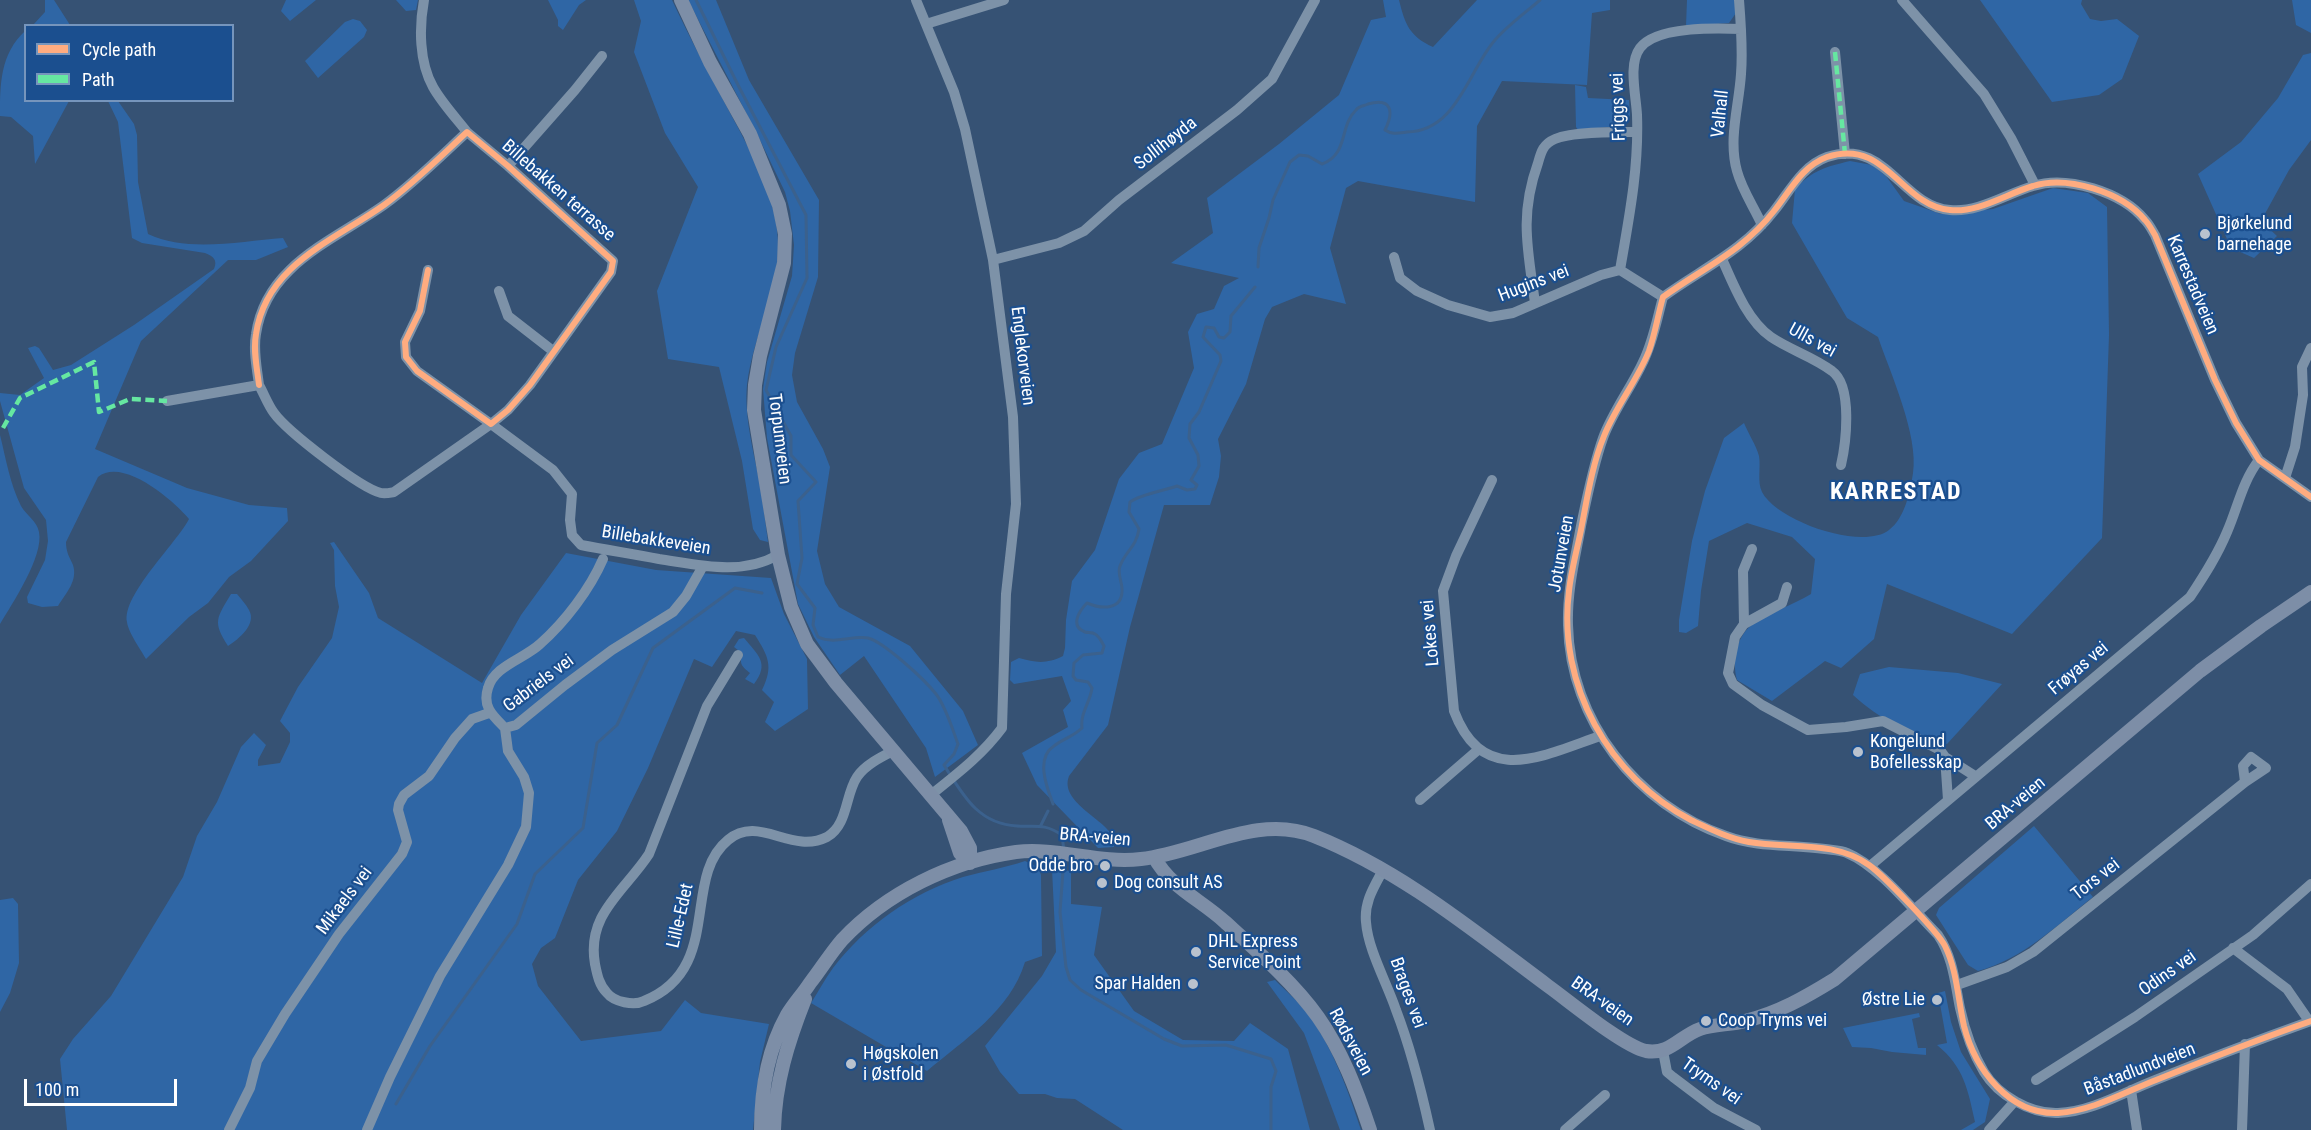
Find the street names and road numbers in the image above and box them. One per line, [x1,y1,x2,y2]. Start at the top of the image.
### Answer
street label: Friggs vei [1607,72,1631,142]
street label: Valhall [1708,89,1734,139]
street label: Sollihøyda [1130,113,1202,175]
street label: Billebakken terrasse [497,136,619,246]
street label: Karrestadveien [2161,232,2223,338]
street label: Hugins vei [1496,261,1572,307]
street label: Englekorveien [1005,305,1039,407]
street label: Ulls vei [1785,319,1839,363]
street label: Torpumveien [763,392,795,486]
street label: Jotunveien [1545,514,1579,594]
street label: Billebakkeveien [600,522,712,560]
street label: Lokes vei [1417,599,1445,667]
street label: Frøyas vei [2045,638,2113,700]
street label: Gabriels vei [499,650,579,718]
street label: BRA-veien [1982,773,2050,835]
street label: BRA-veien [1058,824,1132,852]
street label: Tors vei [2067,854,2125,906]
street label: Mikaels vei [312,863,378,939]
street label: Lille-Edet [663,882,699,950]
street label: Odins vei [2135,946,2201,1002]
street label: Brages vei [1384,955,1430,1031]
street label: BRA-veien [1567,973,1637,1031]
street label: Rødsveien [1323,1005,1377,1079]
street label: Båstadlundveien [2081,1039,2199,1101]
street label: Tryms vei [1677,1054,1745,1110]

